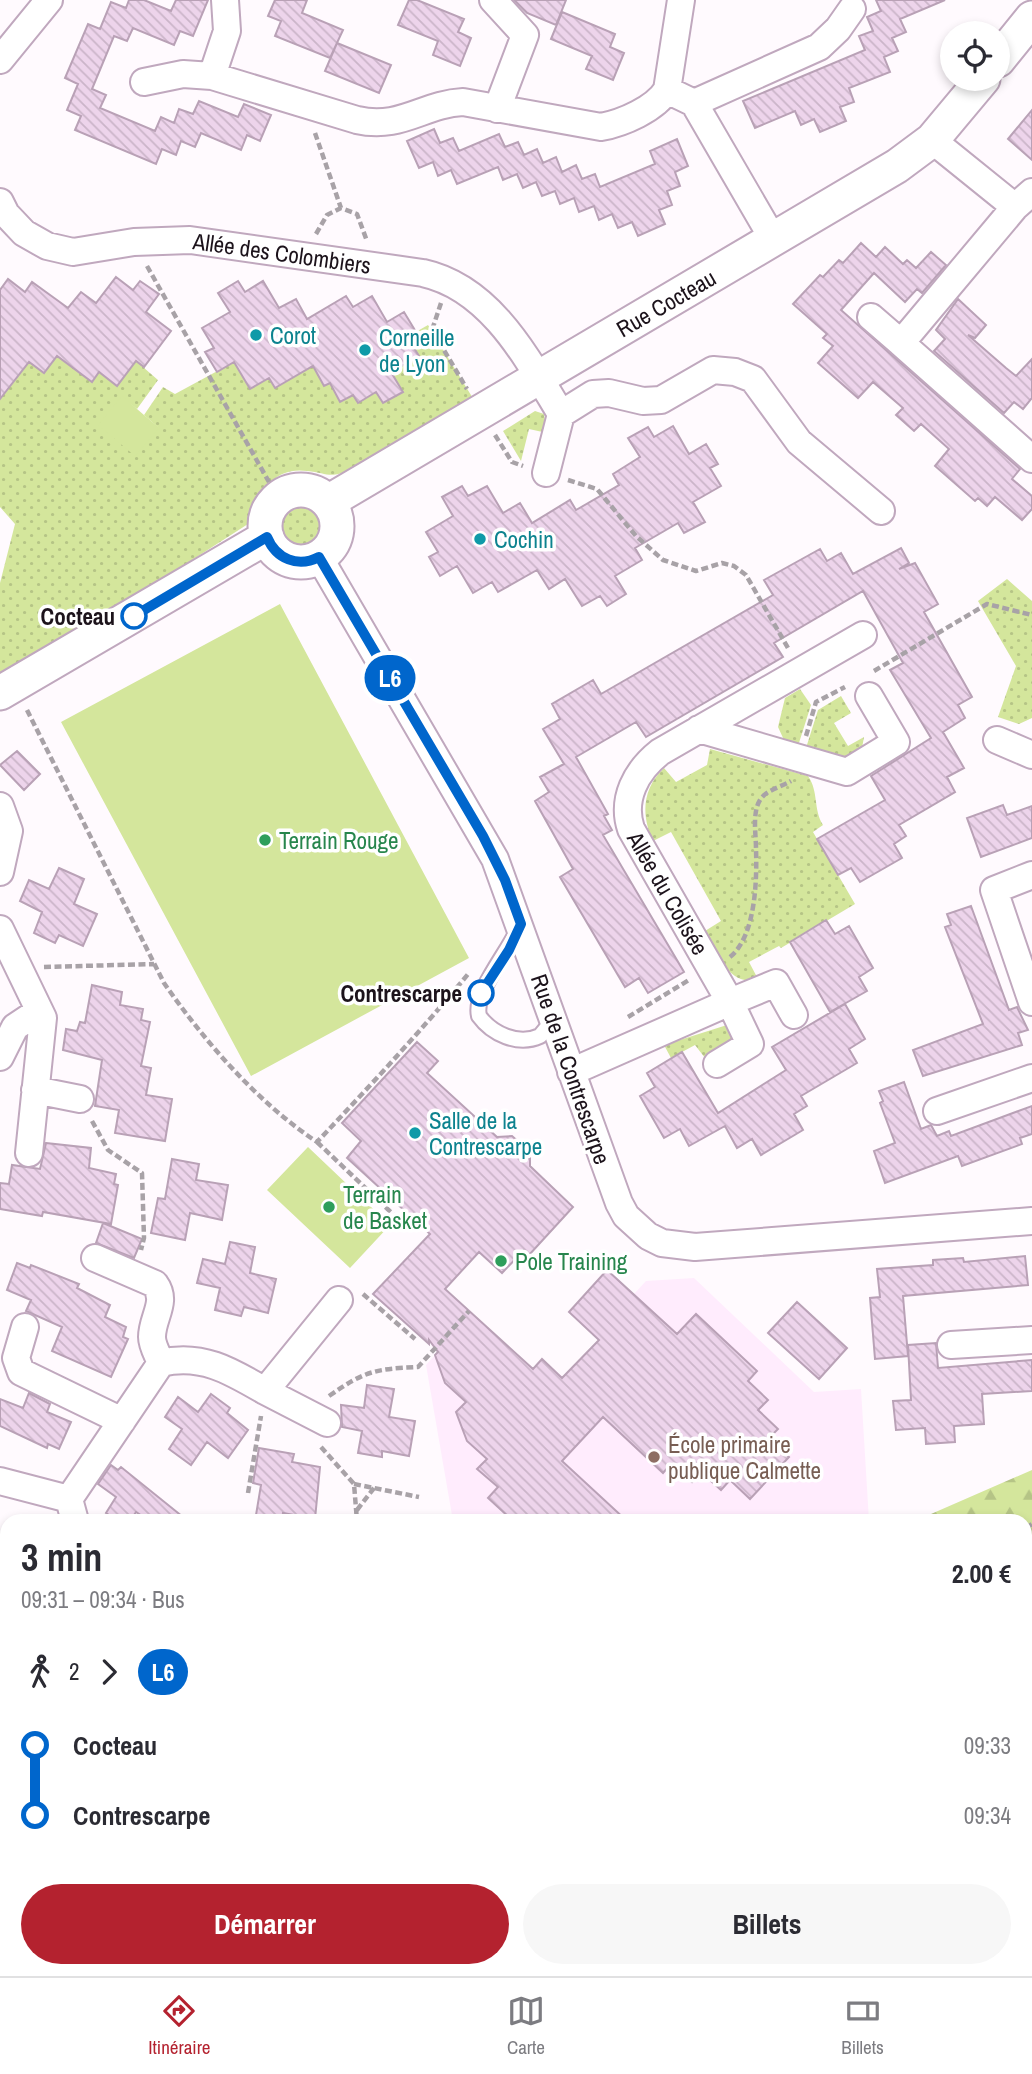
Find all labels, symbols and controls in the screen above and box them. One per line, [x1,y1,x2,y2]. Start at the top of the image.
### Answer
map controls [940,21,1010,91]
button: locate [940,21,1010,91]
street label: Allée des Colombiers [190,225,373,281]
street label: Rue Cocteau [611,262,721,344]
place label: Corot [270,320,316,351]
place label: Corneille de Lyon [379,322,454,379]
marker: Corot [248,327,264,343]
marker: Corneille de Lyon [357,342,373,358]
place label: Cochin [494,524,554,555]
marker: Cochin [472,531,488,547]
place label: Cocteau [41,601,115,632]
marker: Cocteau [121,603,147,629]
line badge: L6 [358,655,422,701]
text: L6 [379,662,401,694]
place label: Terrain Rouge [279,825,399,856]
street label: Allée du Colisée [620,825,716,960]
marker: Terrain Rouge [257,832,273,848]
street label: Rue de la Contrescarpe [524,970,618,1168]
place label: Contrescarpe [340,978,462,1009]
marker: Contrescarpe [468,980,494,1006]
place label: Salle de la Contrescarpe [429,1105,542,1162]
marker: Salle de la Contrescarpe [407,1125,423,1141]
place label: Terrain de Basket [343,1179,427,1236]
marker: Terrain de Basket [321,1199,337,1215]
place label: Pole Training [515,1246,628,1277]
marker: Pole Training [493,1253,509,1269]
place label: École primaire publique Calmette [668,1429,821,1486]
marker: École primaire publique Calmette [646,1449,662,1465]
text: 3 min [21,1532,102,1583]
text: 2.00 € [952,1556,1011,1591]
text: 09:31 – 09:34 · Bus [21,1584,185,1615]
icon: walk [21,1653,59,1691]
icon: forward [90,1653,128,1691]
text: 2 [69,1656,80,1687]
text: L6 [152,1656,174,1688]
text: Cocteau [73,1728,157,1763]
text: 09:33 [964,1730,1011,1761]
text: Contrescarpe [73,1798,210,1833]
text: 09:34 [964,1800,1011,1831]
button: Démarrer [21,1884,509,1964]
button: Billets [523,1884,1011,1964]
tab: Itinéraire [148,1992,211,2060]
tab: Carte [507,1992,545,2060]
tab: Billets [841,1992,884,2060]

